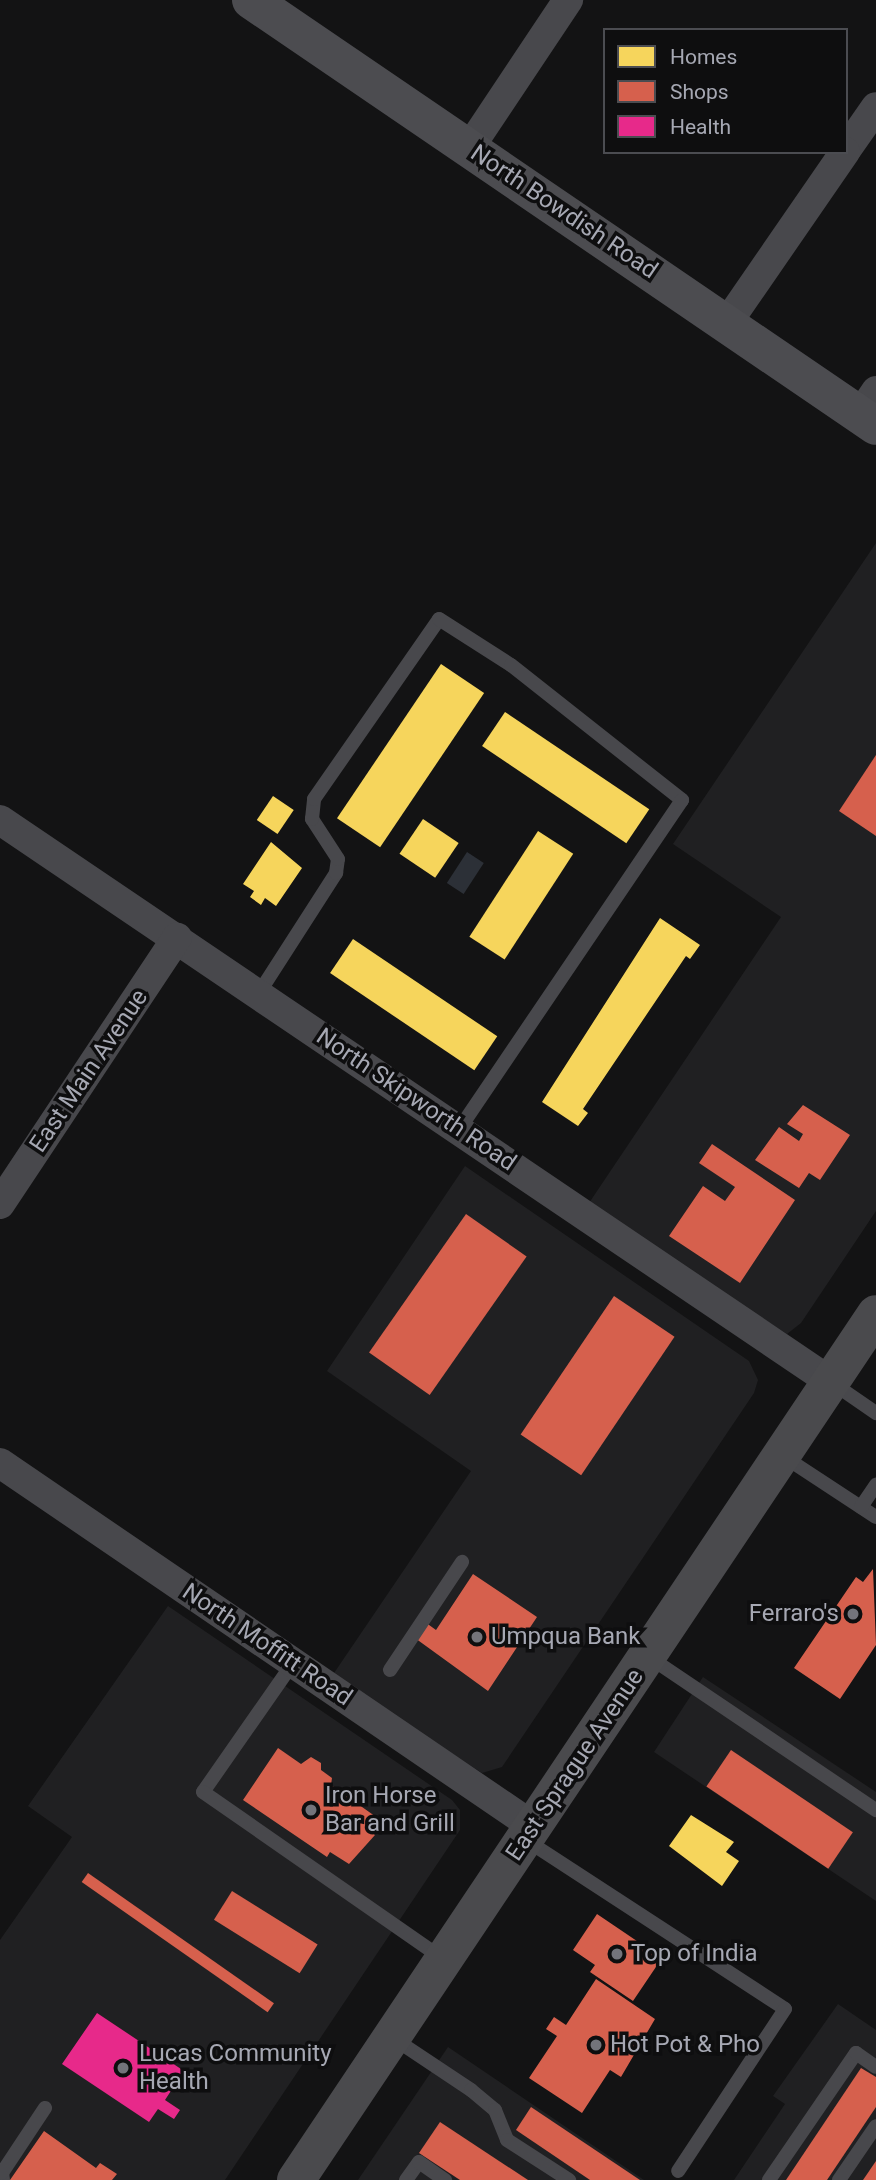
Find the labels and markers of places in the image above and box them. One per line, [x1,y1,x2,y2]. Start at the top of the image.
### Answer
place label: Ferraro's [749,1600,839,1628]
marker: Ferraro's [845,1606,861,1622]
place label: Umpqua Bank [491,1623,640,1651]
marker: Umpqua Bank [469,1629,485,1645]
place label: Iron Horse Bar and Grill [325,1782,455,1838]
marker: Iron Horse Bar and Grill [303,1802,319,1818]
place label: Top of India [631,1940,757,1968]
marker: Top of India [609,1946,625,1962]
place label: Hot Pot & Pho [610,2031,760,2059]
marker: Hot Pot & Pho [588,2037,604,2053]
place label: Lucas Community Health [139,2040,332,2096]
marker: Lucas Community Health [113,2058,133,2078]

